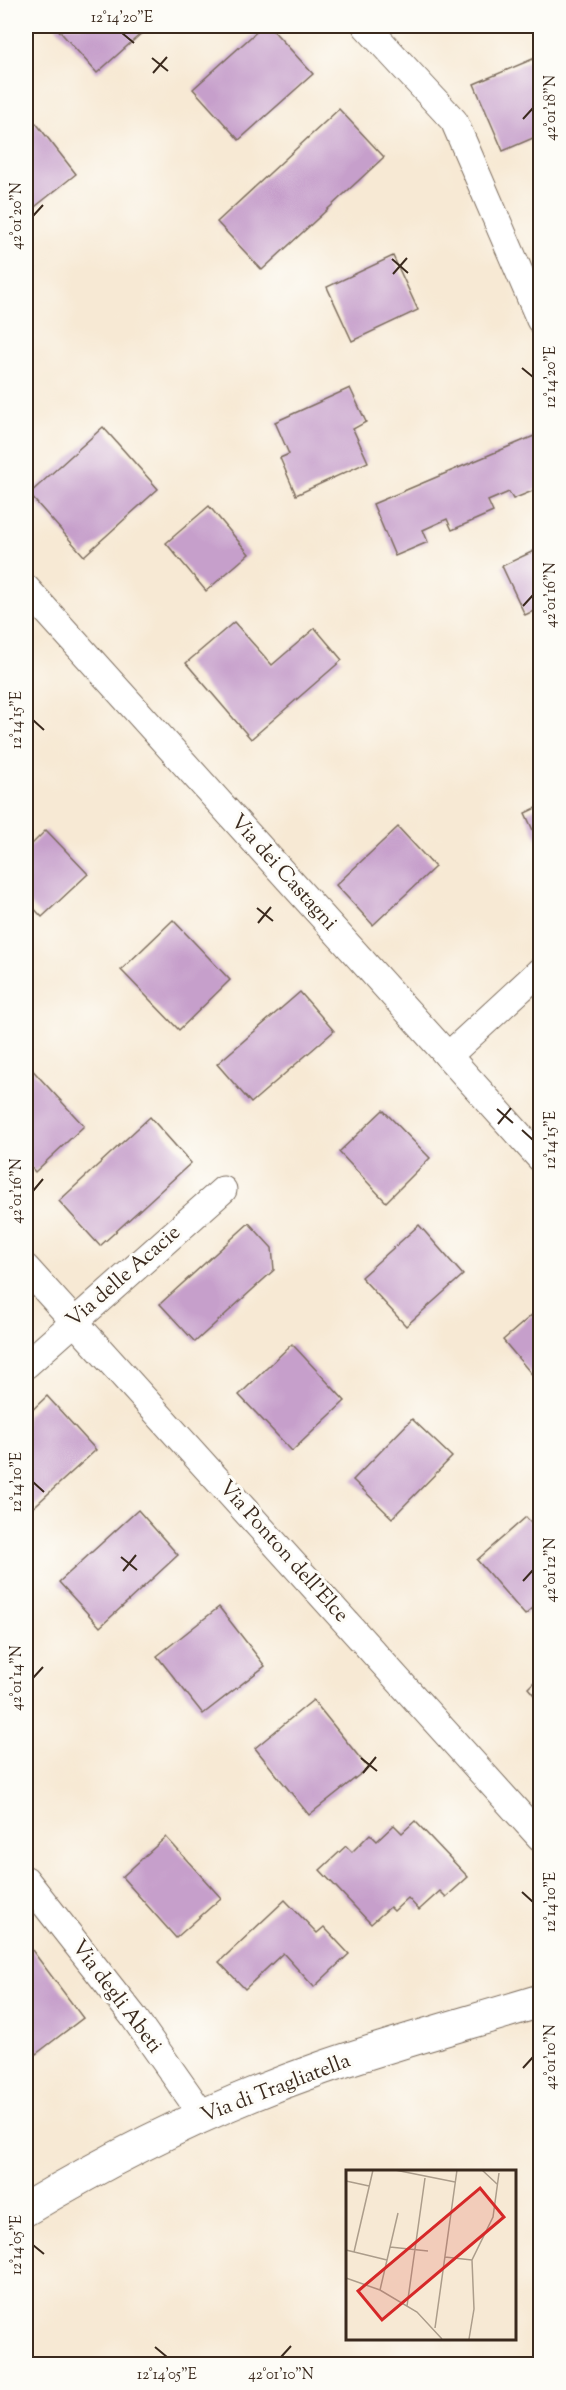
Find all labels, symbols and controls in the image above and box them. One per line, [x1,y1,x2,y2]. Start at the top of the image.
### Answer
text: 12°14'20"E [91,8,153,29]
text: 42°01'18"N [541,75,562,141]
text: 42°01'20"N [7,182,28,250]
text: 12°14'20"E [541,346,562,408]
text: 42°01'16"N [541,562,562,628]
text: 12°14'15"E [7,691,28,749]
street label: Via dei Castagni [223,808,344,938]
text: 12°14'15"E [541,1111,562,1169]
text: 42°01'16"N [7,1158,28,1224]
street label: Via delle Acacie [60,1219,188,1335]
text: 12°14'10"E [7,1452,28,1512]
street label: Via Ponton dell'Elce [211,1474,355,1630]
text: 42°01'12"N [541,1537,562,1602]
text: 42°01'14"N [7,1645,28,1711]
text: 12°14'10"E [541,1872,562,1932]
street label: Via degli Abeti [63,1934,169,2060]
text: 42°01'10"N [541,2024,562,2090]
street label: Via di Tragliatella [197,2047,355,2131]
inset map [346,2170,515,2339]
text: 12°14'05"E [7,2215,28,2275]
text: 12°14'05"E [137,2365,197,2386]
text: 42°01'10"N [248,2365,314,2386]

